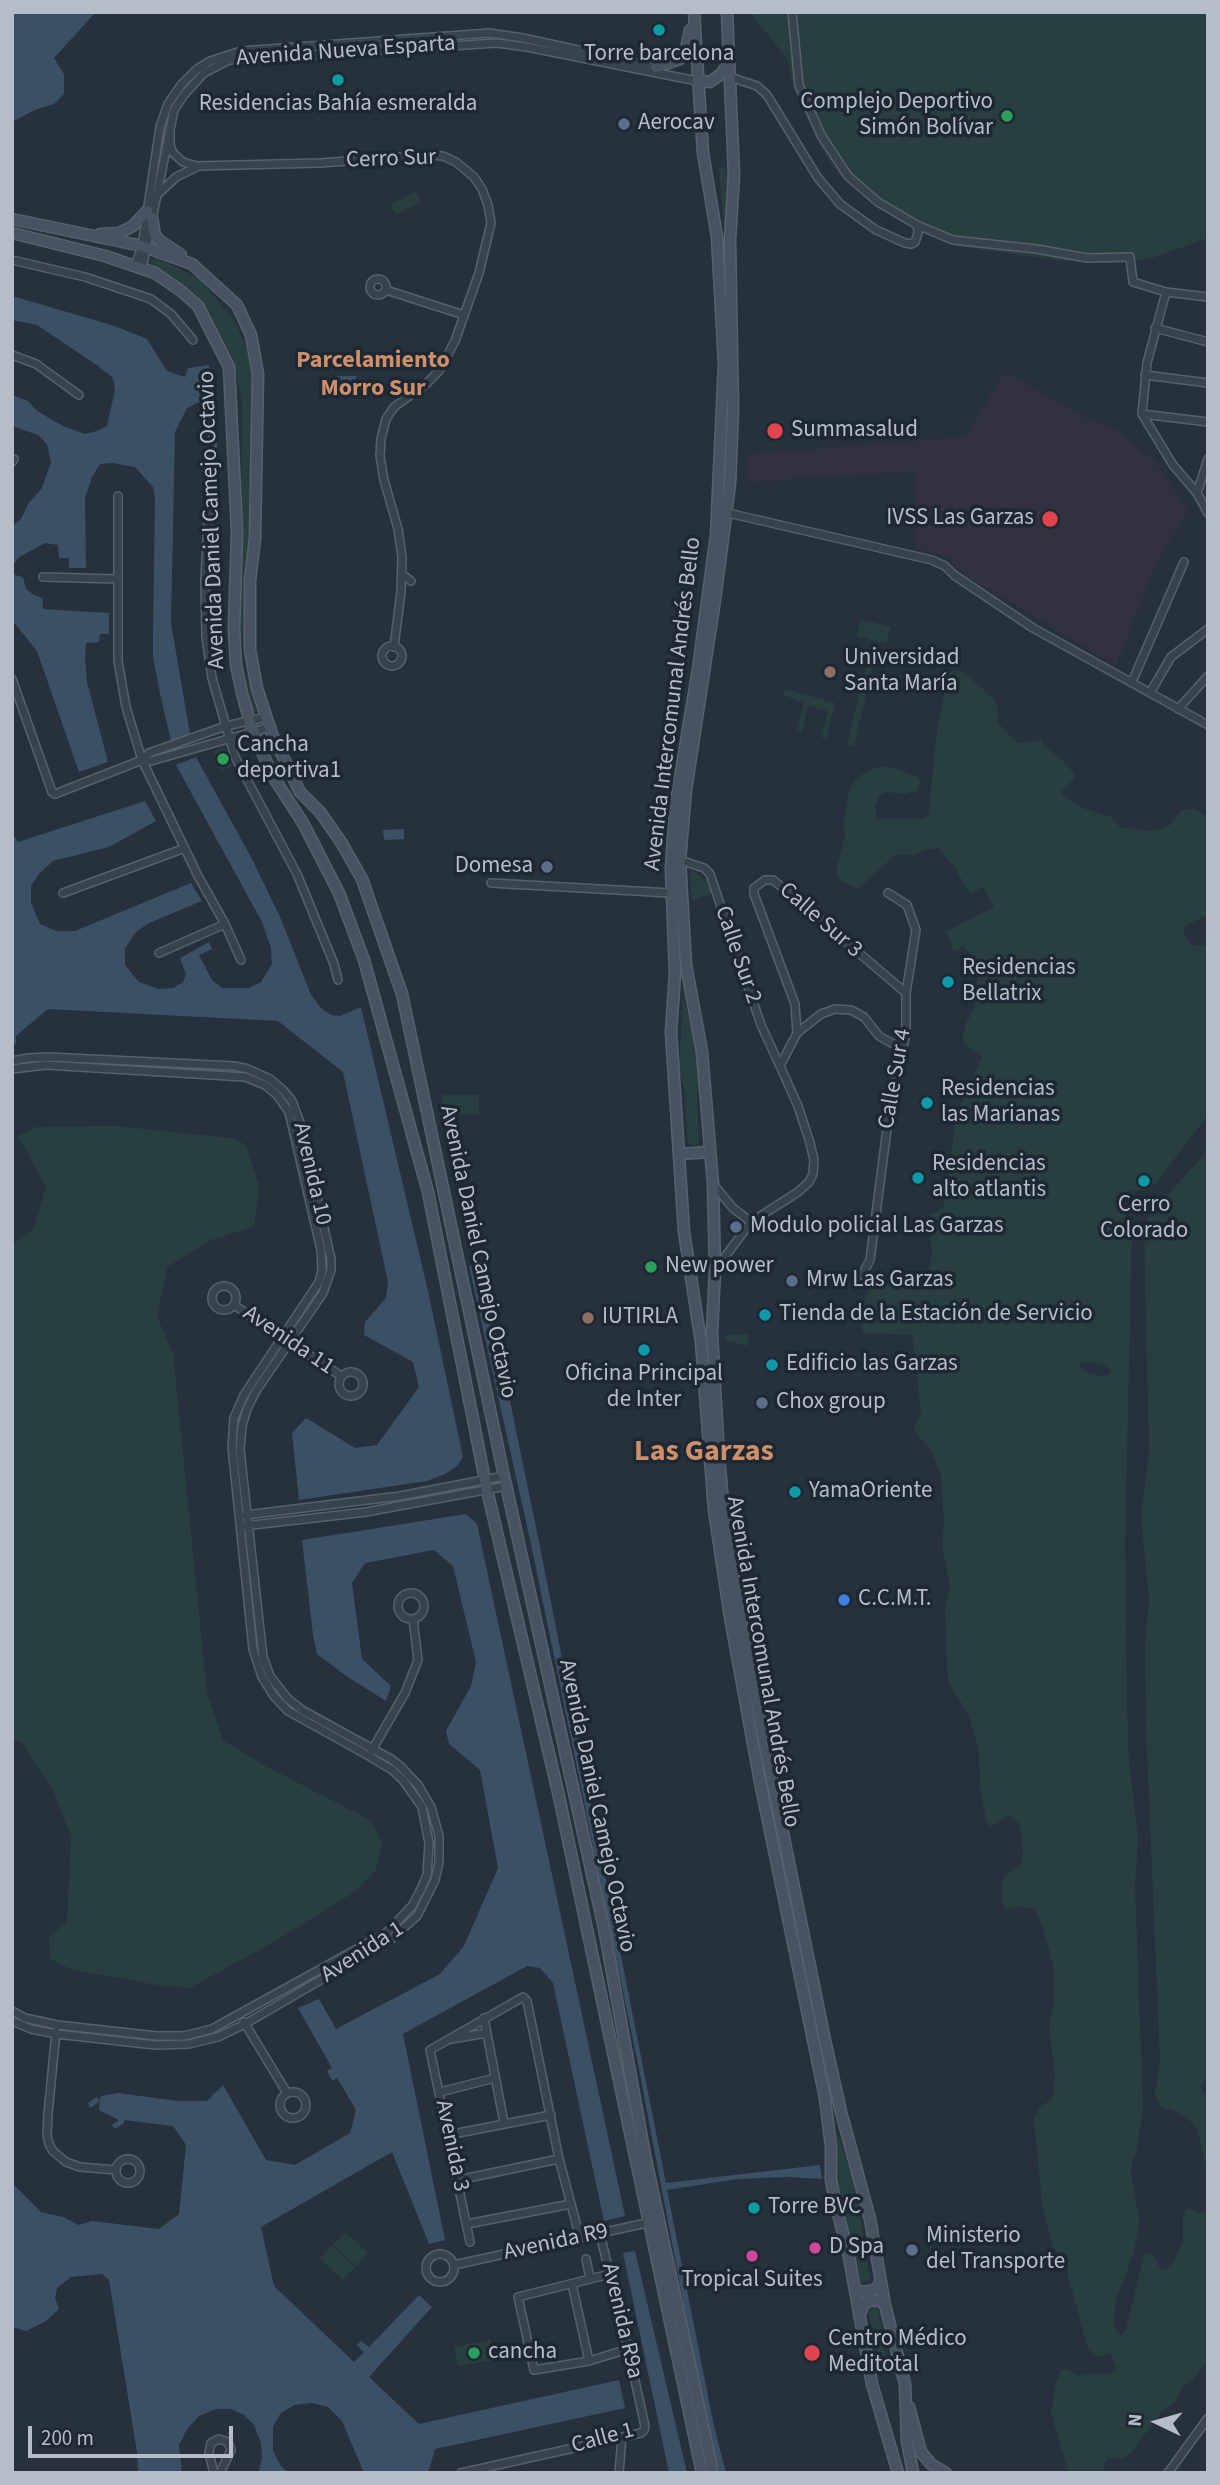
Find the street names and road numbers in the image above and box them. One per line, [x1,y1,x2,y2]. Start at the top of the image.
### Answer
street label: Avenida Nueva Esparta [235,31,457,73]
street label: Cerro Sur [345,145,437,175]
street label: Avenida Daniel Camejo Octavio [194,370,232,670]
street label: Avenida Intercomunal Andrés Bello [640,536,708,872]
street label: Calle Sur 3 [773,877,867,965]
street label: Calle Sur 2 [707,903,767,1007]
street label: Calle Sur 4 [874,1027,918,1131]
street label: Avenida Daniel Camejo Octavio [432,1103,522,1401]
street label: Avenida 10 [286,1120,336,1228]
street label: Avenida 11 [237,1300,339,1382]
street label: Avenida Intercomunal Andrés Bello [719,1494,805,1830]
street label: Avenida Daniel Camejo Octavio [551,1657,641,1955]
street label: Avenida 1 [316,1916,410,1990]
street label: Avenida 3 [428,2098,474,2194]
street label: Avenida R9 [501,2218,611,2268]
street label: Avenida R9a [594,2261,648,2381]
street label: Calle 1 [569,2417,637,2461]

